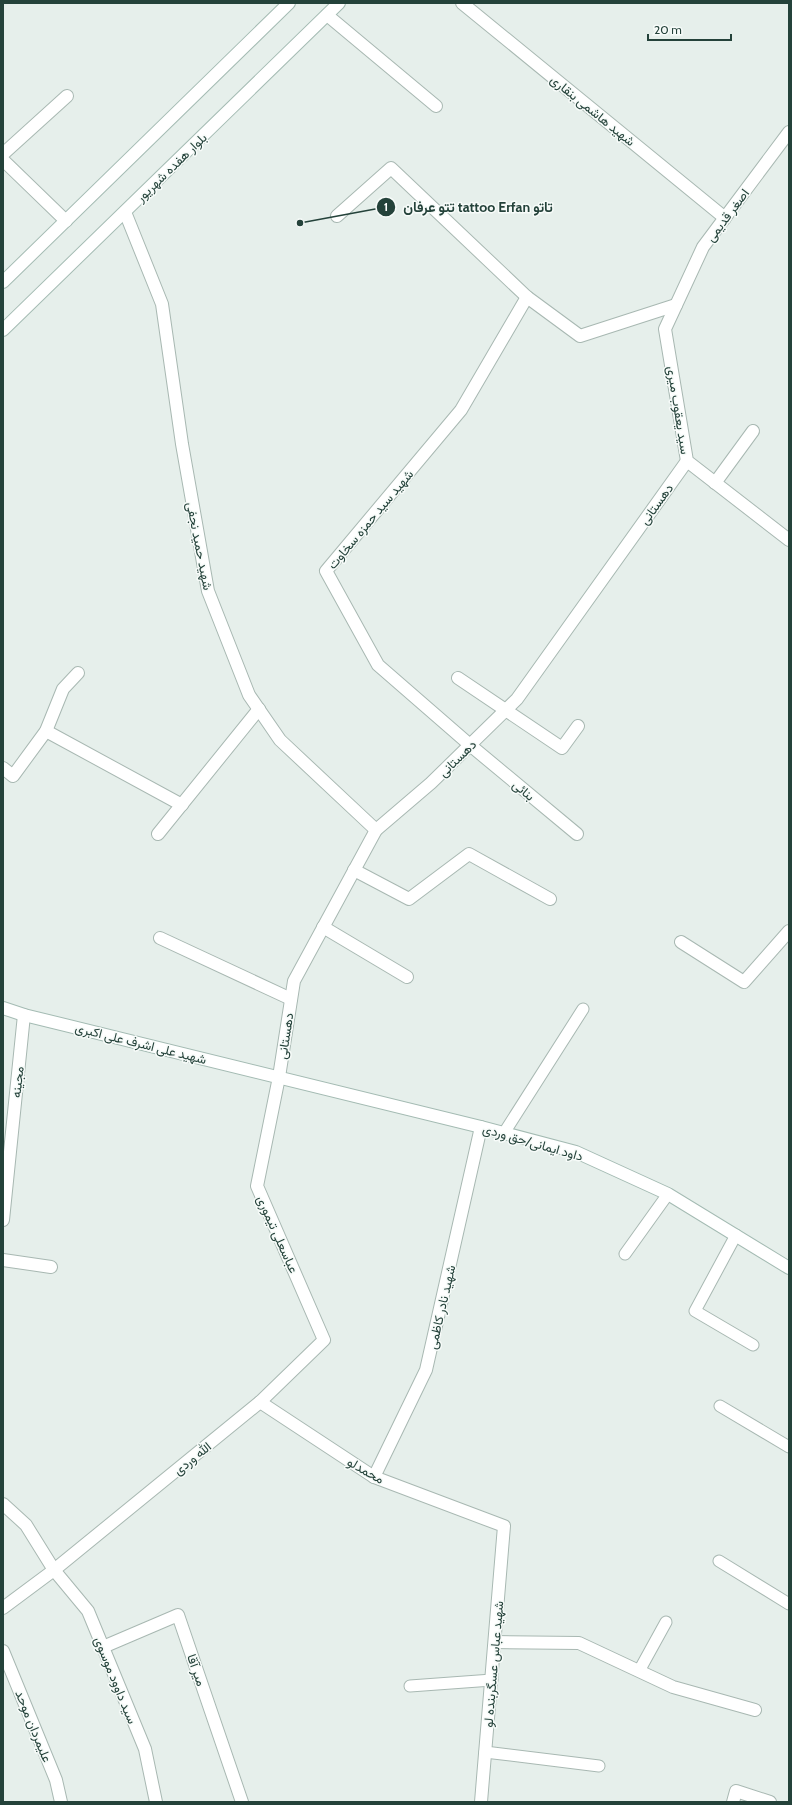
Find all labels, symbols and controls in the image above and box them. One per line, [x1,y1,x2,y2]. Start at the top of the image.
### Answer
scale bar [648,16,731,42]
text: 20 m [654,22,682,37]
street label: شهید هاشمی بنقاری [547,71,639,150]
street label: بلوار هفده شهریور [132,129,211,206]
street label: اصغر قدیمی [702,185,753,245]
callout: تتو عرفان tattoo Erfan تاتو [376,194,561,220]
text: تتو عرفان tattoo Erfan تاتو [403,198,553,216]
text: 1 [384,199,388,214]
street label: سید یعقوب میری [663,365,694,455]
street label: شهید سید حمزه سخاوت [324,466,417,573]
street label: دهستانی [636,480,677,528]
street label: شهید حمید نجفی [183,501,216,592]
street label: دهستانی [435,736,480,781]
street label: بنائی [509,776,538,805]
street label: دهستانی [273,1012,298,1061]
street label: شهید علی اشرف علی اکبری [73,1019,208,1068]
street label: مجینه [7,1065,27,1099]
street label: داود ایمانی/حق وردی [481,1120,585,1165]
street label: عباسعلی تیموری [253,1193,302,1276]
street label: شهید نادر کاظمی [424,1263,459,1351]
street label: الله وردی [170,1438,215,1479]
street label: محمدلو [344,1453,387,1488]
street label: شهید عباس عسگربنده لو [479,1600,508,1728]
street label: سید داوود موسوی [90,1634,141,1726]
street label: میر آقا [183,1652,210,1689]
street label: علیمردان موحد [11,1688,56,1765]

